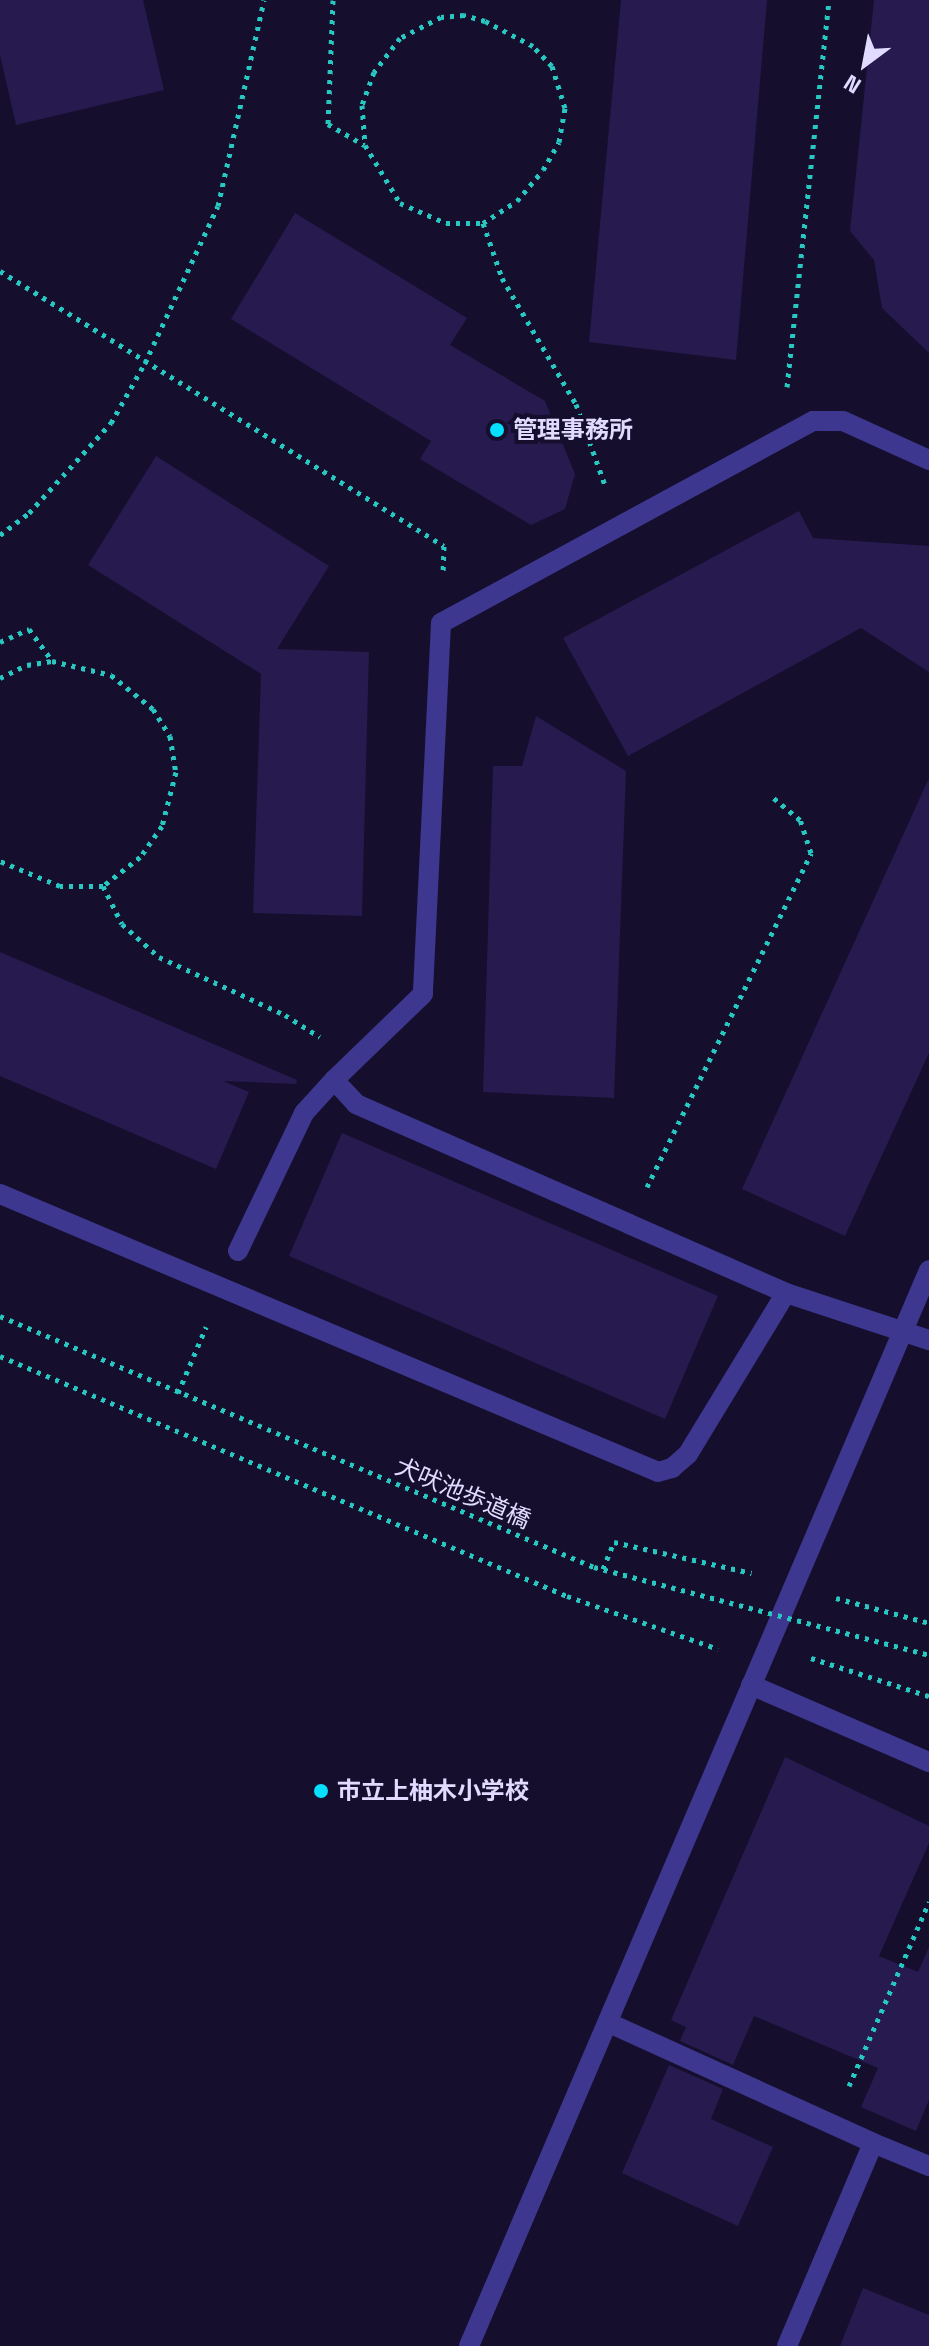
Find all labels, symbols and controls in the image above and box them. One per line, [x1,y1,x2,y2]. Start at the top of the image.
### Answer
north arrow [825,24,905,104]
text: N [839,69,866,100]
place label: 管理事務所 [513,416,633,444]
marker: 管理事務所 [488,421,506,439]
street label: 犬吠池歩道橋 [391,1452,535,1534]
place label: 市立上柚木小学校 [337,1777,529,1805]
marker: 市立上柚木小学校 [312,1782,330,1800]

